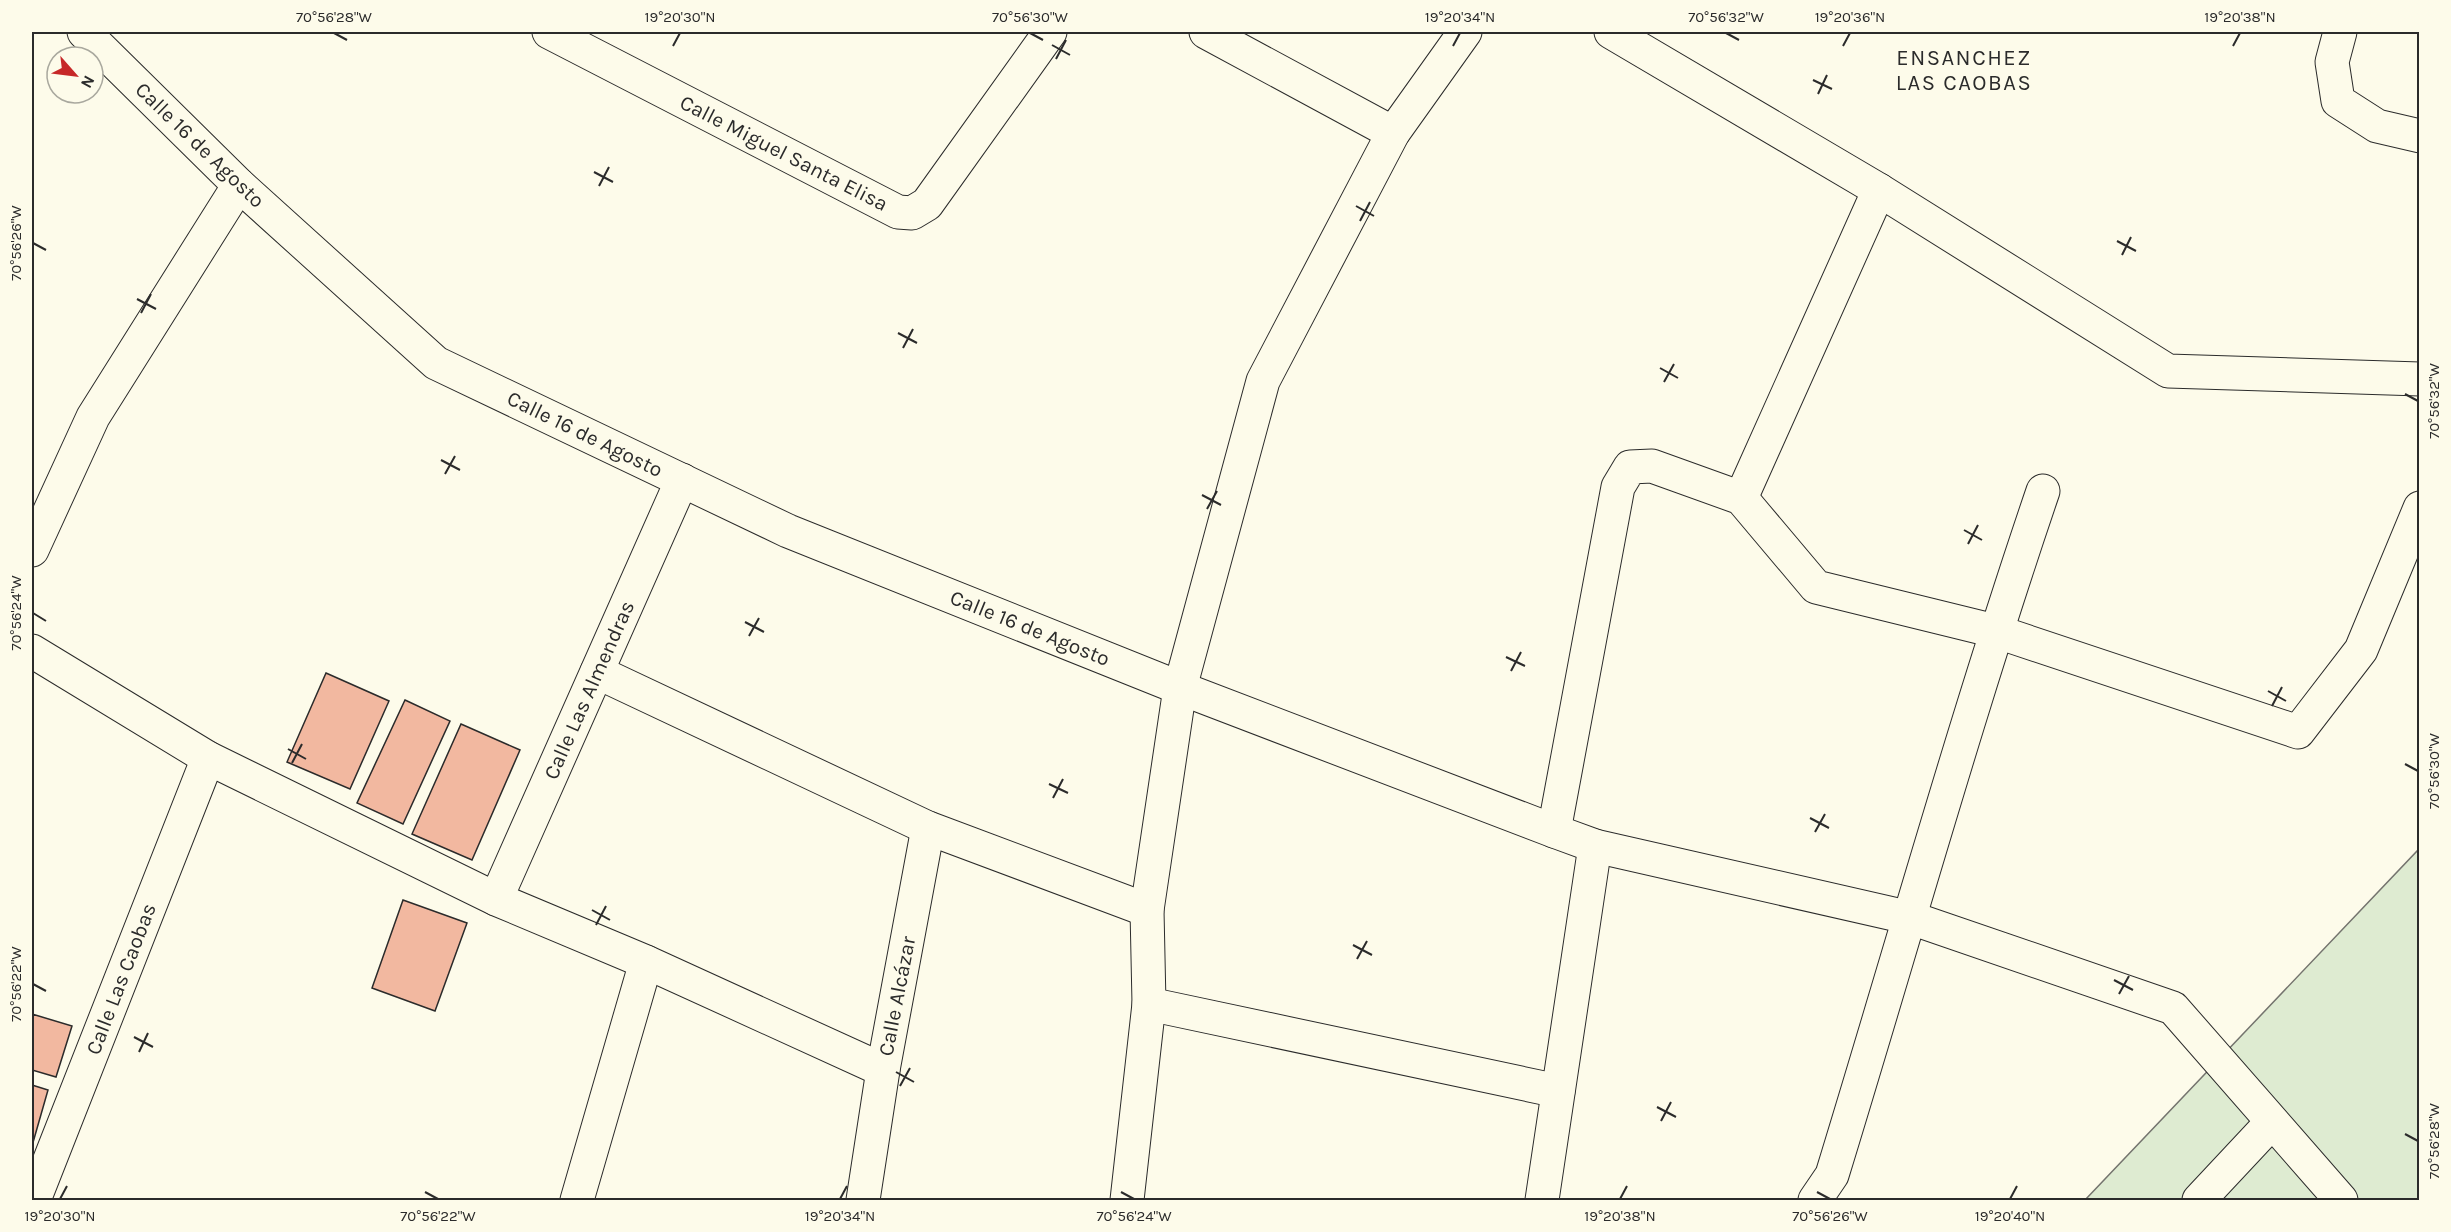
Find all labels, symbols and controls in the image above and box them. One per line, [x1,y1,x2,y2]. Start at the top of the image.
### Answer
text: 70°56'28"W [296,8,373,26]
text: 19°20'30"N [645,8,715,26]
text: 70°56'30"W [992,8,1069,26]
text: 19°20'34"N [1425,8,1495,26]
text: 70°56'32"W [1688,8,1764,26]
text: 19°20'36"N [1815,8,1885,26]
text: 19°20'38"N [2204,8,2276,26]
north arrow [45,45,105,105]
district label: ENSANCHEZ LAS CAOBAS [1896,45,2032,96]
text: N [77,72,99,91]
street label: Calle 16 de Agosto [131,77,269,213]
street label: Calle Miguel Santa Elisa [676,90,892,216]
text: 70°56'26"W [7,205,25,281]
text: 70°56'32"W [2425,363,2443,439]
street label: Calle 16 de Agosto [503,386,667,482]
text: 70°56'24"W [7,575,25,651]
street label: Calle 16 de Agosto [947,585,1113,671]
street label: Calle Las Almendras [539,597,639,783]
text: 70°56'30"W [2425,732,2443,809]
street label: Calle Las Caobas [81,900,161,1058]
street label: Calle Alcázar [874,934,920,1058]
text: 70°56'22"W [7,946,25,1022]
text: 70°56'28"W [2425,1102,2443,1179]
text: 19°20'30"N [25,1207,95,1225]
text: 70°56'22"W [400,1207,476,1225]
text: 19°20'34"N [805,1207,875,1225]
text: 70°56'24"W [1096,1207,1172,1225]
text: 19°20'38"N [1584,1207,1656,1225]
text: 70°56'26"W [1792,1207,1868,1225]
text: 19°20'40"N [1975,1207,2045,1225]

